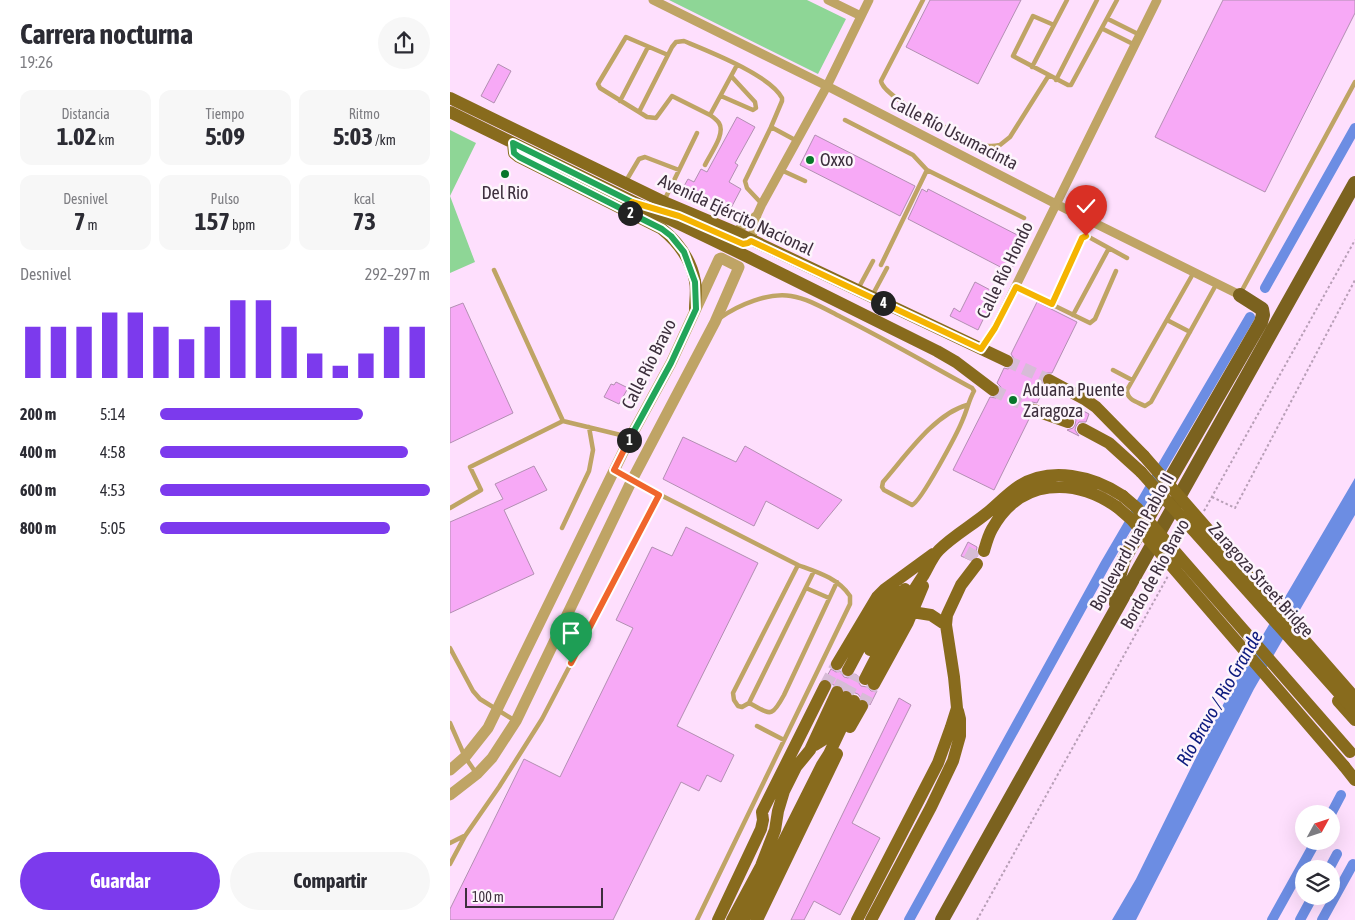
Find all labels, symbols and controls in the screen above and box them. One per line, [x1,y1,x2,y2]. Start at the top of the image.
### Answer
button: share [378,17,430,69]
text: Carrera nocturna [20,18,193,50]
text: 19:26 [20,53,53,71]
street label: Calle Río Usumacinta [887,91,1022,174]
text: Distancia [62,106,110,122]
text: Tiempo [206,106,244,122]
text: Ritmo [349,106,380,122]
text: 1.02 [57,122,96,150]
text: 5:09 [205,122,245,150]
text: 5:03 [333,122,373,150]
text: km [96,132,115,148]
text: /km [373,132,396,148]
place label: Oxxo [820,149,853,170]
marker: Oxxo [804,154,816,166]
marker: Del Rio [499,168,511,180]
street label: Avenida Ejército Nacional [655,169,817,260]
place label: Del Rio [481,182,529,203]
pin [1065,185,1107,236]
text: Desnivel [63,191,108,207]
text: Pulso [211,191,239,207]
text: kcal [354,191,375,207]
icon: check [1072,192,1100,220]
pin: 2 [618,200,642,226]
text: 2 [627,205,634,221]
text: 7 [74,207,86,235]
text: 157 [195,207,230,235]
text: 73 [353,207,376,235]
text: m [86,217,98,233]
text: bpm [230,217,255,233]
street label: Calle Río Hondo [972,218,1037,322]
text: Desnivel [20,265,71,283]
text: 292–297 m [365,265,430,283]
pin: 4 [870,290,896,316]
text: 4 [880,295,887,311]
street label: Calle Río Bravo [617,315,680,412]
place label: Aduana Puente Zaragoza [1023,379,1125,421]
marker: Aduana Puente Zaragoza [1007,394,1019,406]
text: 200 m [20,405,56,423]
text: 5:14 [100,405,125,423]
pin: 1 [616,428,642,452]
text: 1 [626,432,633,448]
text: 400 m [20,443,56,461]
text: 4:58 [100,443,125,461]
street label: Boulevard Juan Pablo II [1085,469,1178,614]
text: 600 m [20,481,56,499]
text: 4:53 [100,481,125,499]
street label: Bordo de Rio Bravo [1116,515,1193,632]
street label: Zaragoza Street Bridge [1204,518,1318,641]
text: 800 m [20,519,56,537]
text: 5:05 [100,519,126,537]
pin [550,612,592,663]
icon: arrive [557,619,585,647]
water label: Río Bravo / Rio Grande [1171,626,1267,770]
north arrow [1295,805,1340,850]
map controls [1295,805,1340,905]
button: Guardar [20,852,220,910]
button: Compartir [230,852,430,910]
button: layers [1295,860,1340,905]
scale bar [465,885,602,908]
text: 100 m [472,889,504,905]

